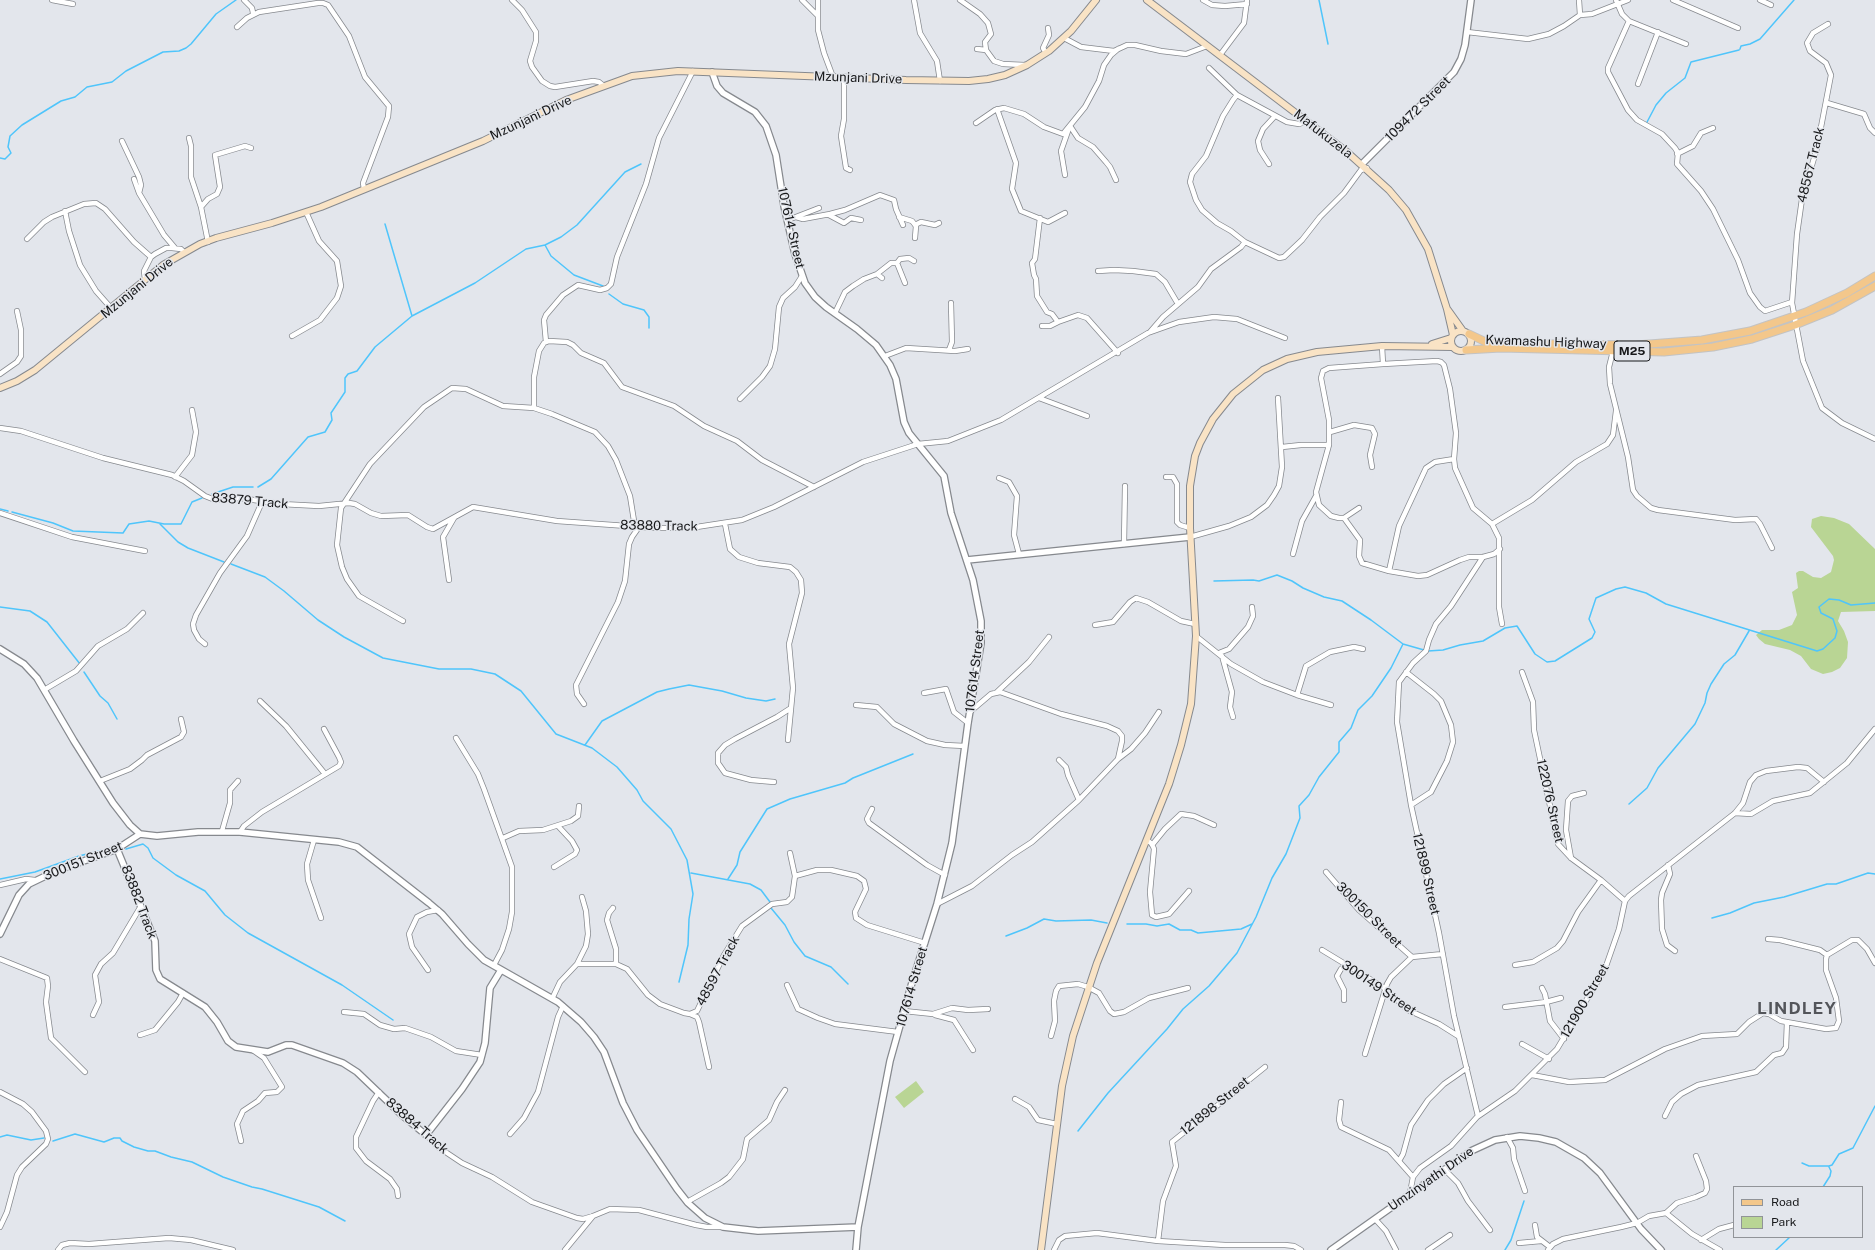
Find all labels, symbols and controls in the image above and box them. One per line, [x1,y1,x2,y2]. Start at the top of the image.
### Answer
street label: Mzunjani Drive [814,69,902,87]
street label: 109472 Street [1382,73,1454,145]
street label: Mzunjani Drive [488,92,574,144]
street label: Mafukuzela [1290,106,1356,162]
street label: 48567 Track [1794,126,1828,204]
street label: 107614 Street [774,186,808,270]
street label: Mzunjani Drive [98,254,176,322]
street label: Kwamashu Highway [1485,332,1607,352]
road number: M25 [1614,341,1650,361]
street label: 83879 Track [211,490,289,512]
street label: 83880 Track [620,518,698,534]
street label: 107614 Street [962,629,988,713]
street label: 122076 Street [1533,758,1567,844]
street label: 121899 Street [1409,831,1443,917]
street label: 300151 Street [41,838,125,884]
street label: 83882 Track [118,863,160,941]
street label: 300150 Street [1333,879,1405,951]
street label: 48597 Track [693,933,743,1009]
street label: 107614 Street [893,945,931,1029]
street label: 300149 Street [1339,957,1419,1019]
street label: 121900 Street [1557,961,1613,1041]
district label: LINDLEY [1757,999,1837,1019]
street label: 121898 Street [1177,1073,1253,1139]
street label: 83884 Track [382,1094,452,1158]
street label: Umzinyathi Drive [1385,1144,1477,1214]
legend [1733,1186,1863,1238]
text: Road [1771,1195,1799,1209]
text: Park [1771,1215,1797,1229]

